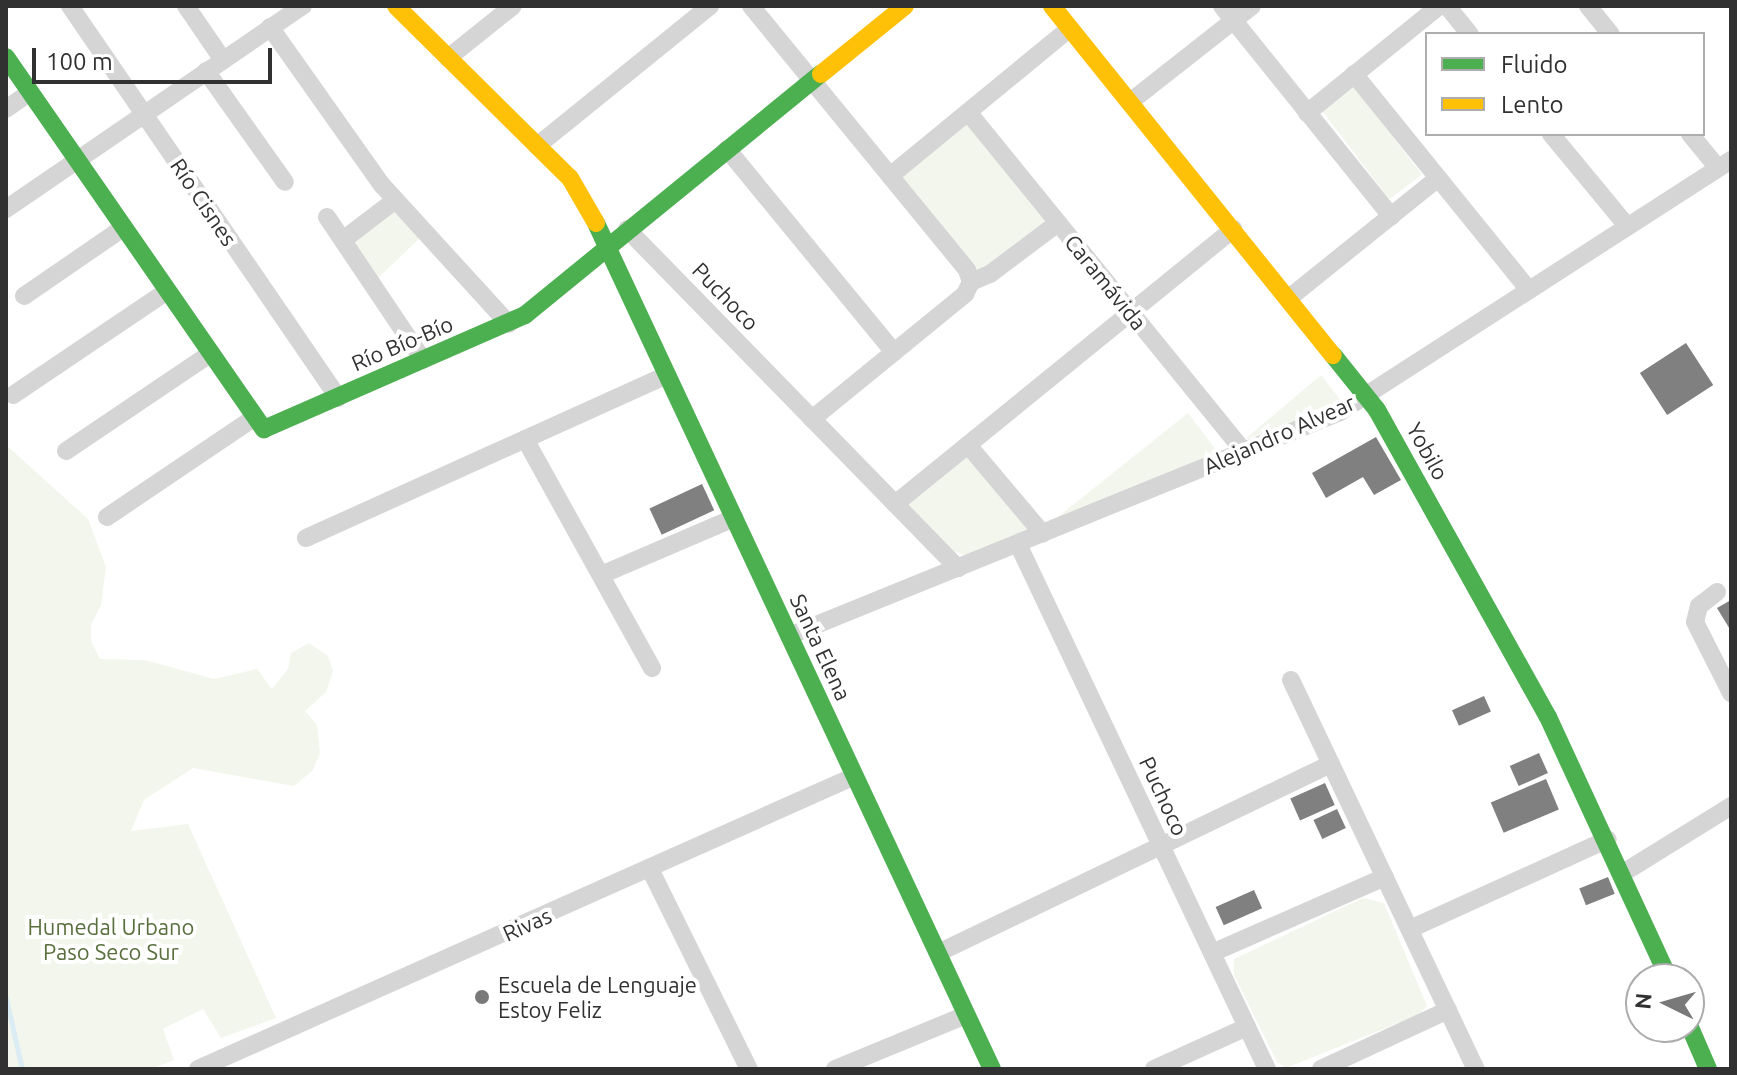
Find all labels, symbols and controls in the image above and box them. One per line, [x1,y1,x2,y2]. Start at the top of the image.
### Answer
scale bar [36,32,276,82]
legend [1425,32,1705,136]
text: 100 m [46,48,113,75]
text: Fluido [1501,51,1568,78]
text: Lento [1501,91,1564,118]
street label: Río Cisnes [165,153,243,251]
street label: Caramávida [1060,229,1152,335]
street label: Puchoco [687,256,765,336]
street label: Río Bío-Bío [347,310,457,376]
street label: Alejandro Alvear [1199,389,1359,479]
street label: Yobilo [1402,418,1454,484]
street label: Santa Elena [785,590,857,704]
street label: Puchoco [1134,752,1194,840]
street label: Rivas [499,902,555,946]
park label: Humedal Urbano Paso Seco Sur [28,913,194,964]
north arrow [1625,963,1705,1043]
place label: Escuela de Lenguaje Estoy Feliz [498,971,697,1022]
marker: Escuela de Lenguaje Estoy Feliz [473,988,491,1006]
text: N [1629,992,1656,1010]

